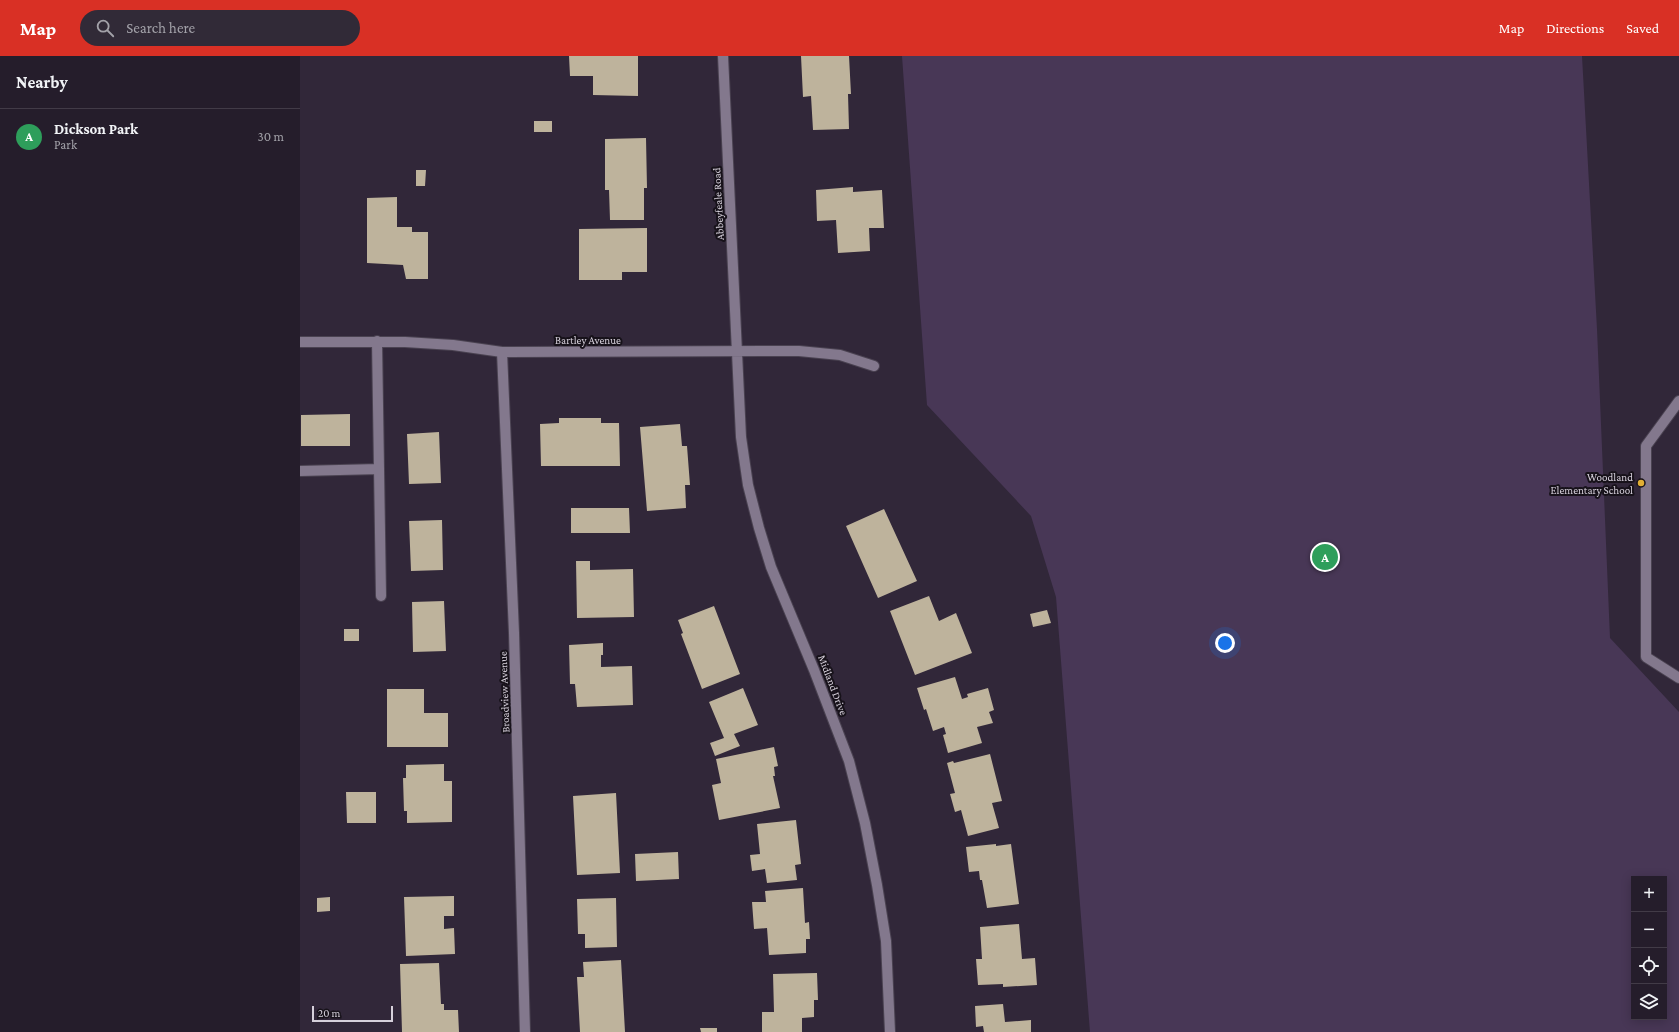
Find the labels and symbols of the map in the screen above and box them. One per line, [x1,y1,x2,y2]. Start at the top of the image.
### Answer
street label: Abbeyfeale Road [710,167,727,241]
street label: Bartley Avenue [555,334,621,347]
place label: Woodland Elementary School [1551,471,1633,497]
marker: Woodland Elementary School [1636,478,1646,488]
pin: A [1312,542,1338,572]
your location [1215,633,1235,653]
street label: Broadview Avenue [497,651,511,733]
street label: Midland Drive [816,653,850,717]
scale bar [312,1004,393,1023]

